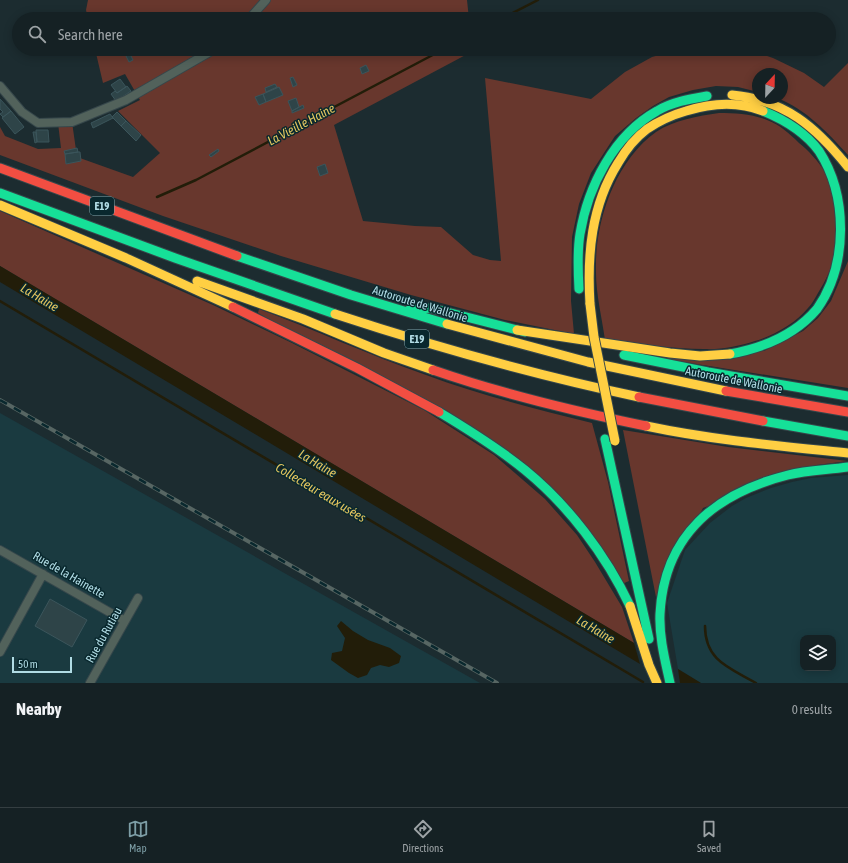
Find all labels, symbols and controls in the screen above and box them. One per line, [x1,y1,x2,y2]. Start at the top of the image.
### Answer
search box [12,12,836,56]
icon: search [26,23,48,45]
text: Search here [58,26,123,43]
north arrow [752,68,788,104]
water label: La Vieille Haine [265,100,338,149]
road number: E19 [90,197,114,215]
water label: La Haine [18,280,62,315]
street label: Autoroute de Wallonie [371,283,469,325]
road number: E19 [405,330,429,348]
street label: Autoroute de Wallonie [684,364,784,396]
water label: La Haine [296,446,340,481]
water label: Collecteur eaux usées [273,460,369,525]
street label: Rue de la Hainette [30,549,108,601]
street label: Rue du Rutiau [83,605,125,665]
water label: La Haine [574,612,618,647]
map controls [800,635,836,671]
button: layers [800,635,836,671]
scale bar [12,655,72,674]
text: 50 m [18,658,38,670]
text: Nearby [16,699,62,719]
text: 0 results [792,702,832,717]
tab: Map [127,818,149,854]
tab: Directions [402,818,443,854]
tab: Saved [697,818,721,854]

